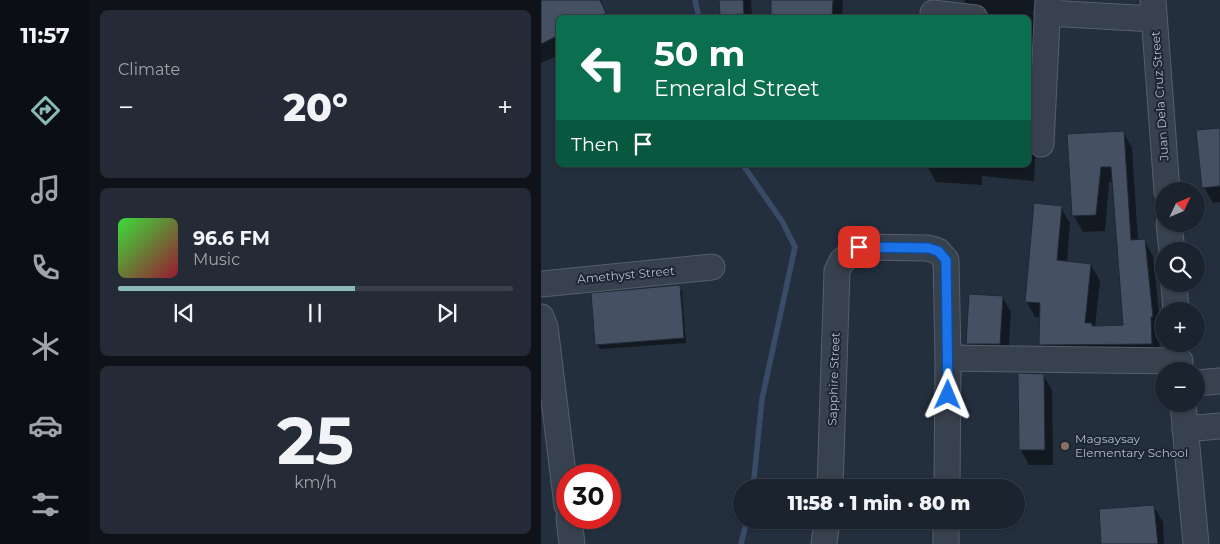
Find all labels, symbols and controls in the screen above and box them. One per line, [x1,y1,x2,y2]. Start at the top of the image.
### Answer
text: 11:57 [20,22,70,49]
street label: Juan Dela Cruz Street [1147,31,1172,162]
text: 50 m [654,32,745,75]
icon: left [571,35,636,100]
text: Climate [118,60,180,79]
text: Emerald Street [654,75,819,102]
text: 20° [283,84,348,131]
text: − [118,90,134,124]
text: + [497,90,513,124]
icon: directions [28,93,63,128]
icon: arrive [629,130,657,158]
text: Then [571,133,619,156]
icon: music [28,172,63,207]
north arrow [1155,182,1205,232]
map controls [1155,182,1205,412]
pin [838,226,880,268]
text: 96.6 FM [193,227,270,250]
icon: arrive [845,233,873,261]
button: search [1155,242,1205,292]
icon: phone [28,250,63,285]
text: Music [193,250,240,269]
street label: Amethyst Street [577,263,676,286]
icon: previous [170,299,198,327]
icon: pause [301,299,329,327]
icon: next [433,299,461,327]
button: + [1155,302,1205,352]
icon: climate [28,329,63,364]
street label: Sapphire Street [824,332,843,426]
button: − [1155,362,1205,412]
position arrow [921,368,973,420]
text: 25 [277,401,354,480]
icon: car [28,408,63,443]
place label: Magsaysay Elementary School [1075,431,1188,460]
marker: Magsaysay Elementary School [1059,440,1071,452]
speed limit sign: 30 [556,464,621,529]
text: km/h [294,473,337,492]
icon: filters [28,487,63,522]
text: 11:58 · 1 min · 80 m [788,492,970,515]

